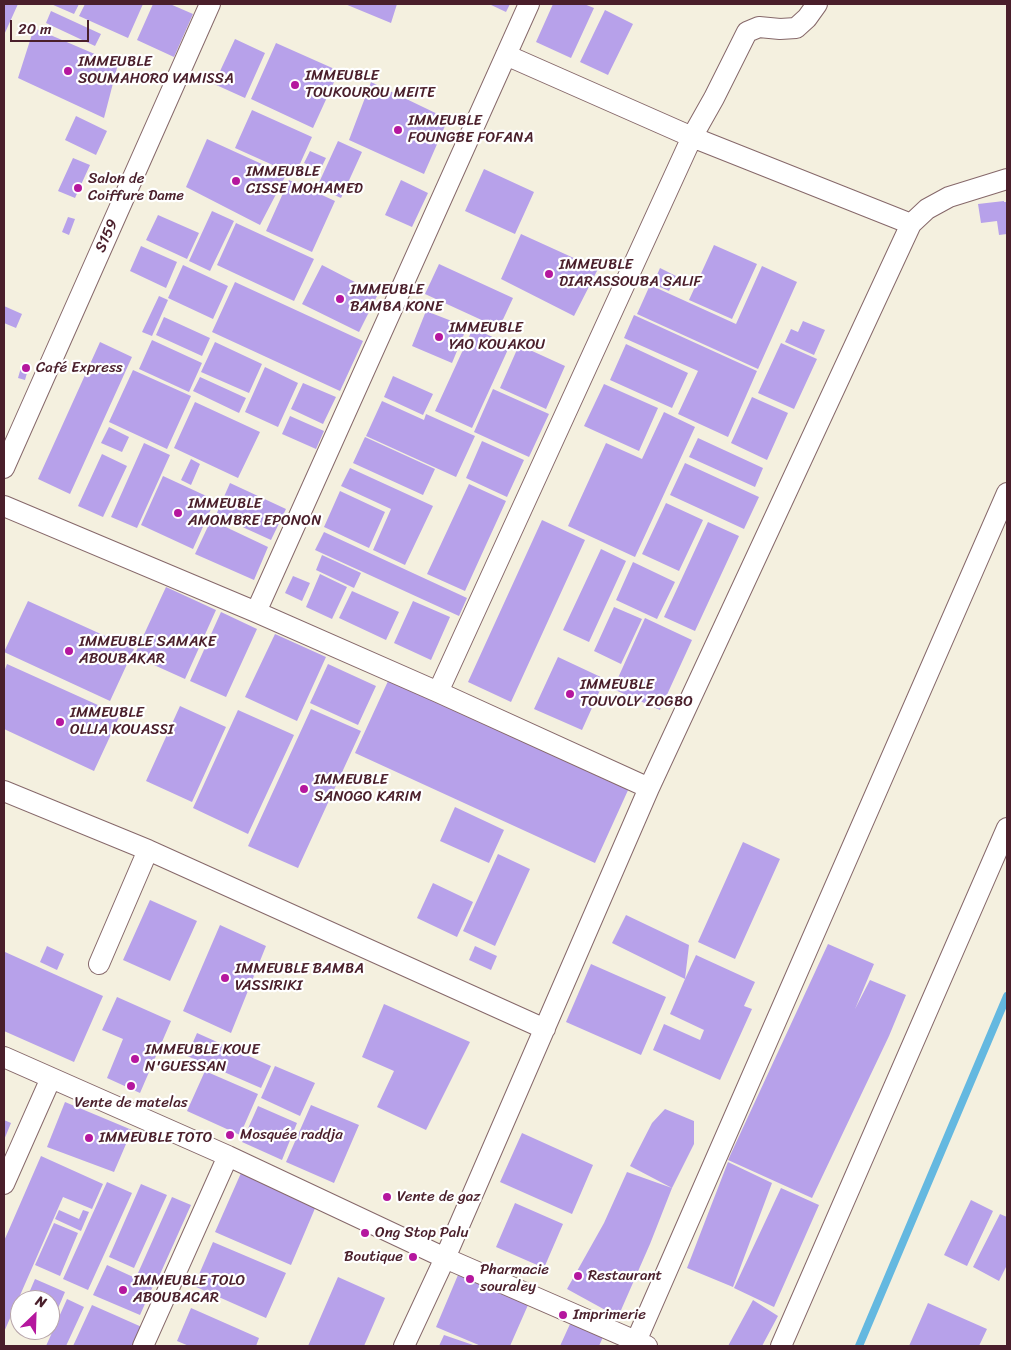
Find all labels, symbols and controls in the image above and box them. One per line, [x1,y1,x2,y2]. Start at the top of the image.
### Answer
scale bar [12,10,91,42]
text: 20 m [18,16,52,42]
place label: IMMEUBLE SOUMAHORO VAMISSA [78,53,234,88]
marker: IMMEUBLE SOUMAHORO VAMISSA [62,65,74,77]
place label: IMMEUBLE TOUKOUROU MEITE [305,67,435,102]
marker: IMMEUBLE TOUKOUROU MEITE [289,79,301,91]
place label: IMMEUBLE FOUNGBE FOFANA [408,112,533,147]
marker: IMMEUBLE FOUNGBE FOFANA [392,124,404,136]
place label: IMMEUBLE CISSE MOHAMED [246,163,363,198]
place label: Salon de Coiffure Dame [88,170,184,205]
marker: IMMEUBLE CISSE MOHAMED [230,175,242,187]
marker: Salon de Coiffure Dame [72,182,84,194]
street label: S159 [92,217,122,255]
place label: IMMEUBLE DIARASSOUBA SALIF [559,256,702,291]
marker: IMMEUBLE DIARASSOUBA SALIF [543,268,555,280]
place label: IMMEUBLE BAMBA KONE [350,281,443,316]
marker: IMMEUBLE BAMBA KONE [334,293,346,305]
place label: IMMEUBLE YAO KOUAKOU [449,319,545,354]
marker: IMMEUBLE YAO KOUAKOU [433,331,445,343]
place label: Café Express [36,359,123,377]
marker: Café Express [20,362,32,374]
place label: IMMEUBLE AMOMBRE EPONON [188,495,322,530]
marker: IMMEUBLE AMOMBRE EPONON [172,507,184,519]
place label: IMMEUBLE SAMAKE ABOUBAKAR [79,633,216,668]
marker: IMMEUBLE SAMAKE ABOUBAKAR [63,645,75,657]
place label: IMMEUBLE TOUVOLY ZOGBO [580,676,693,711]
marker: IMMEUBLE TOUVOLY ZOGBO [564,688,576,700]
place label: IMMEUBLE OLLIA KOUASSI [70,704,174,739]
marker: IMMEUBLE OLLIA KOUASSI [54,716,66,728]
place label: IMMEUBLE SANOGO KARIM [314,771,421,806]
marker: IMMEUBLE SANOGO KARIM [298,783,310,795]
place label: IMMEUBLE BAMBA VASSIRIKI [235,960,364,995]
marker: IMMEUBLE BAMBA VASSIRIKI [219,972,231,984]
place label: IMMEUBLE KOUE N'GUESSAN [145,1041,260,1076]
marker: IMMEUBLE KOUE N'GUESSAN [129,1053,141,1065]
marker: Vente de matelas [125,1080,137,1092]
place label: Vente de matelas [74,1094,188,1112]
place label: Mosquée raddja [240,1126,343,1144]
place label: IMMEUBLE TOTO [99,1129,212,1147]
marker: Mosquée raddja [224,1129,236,1141]
marker: IMMEUBLE TOTO [83,1132,95,1144]
place label: Vente de gaz [397,1188,480,1206]
marker: Vente de gaz [381,1191,393,1203]
place label: Ong Stop Palu [375,1224,469,1242]
marker: Ong Stop Palu [359,1227,371,1239]
place label: Boutique [344,1248,403,1266]
marker: Boutique [407,1251,419,1263]
place label: Pharmacie souraley [480,1261,549,1296]
place label: Restaurant [588,1267,662,1285]
marker: Restaurant [572,1270,584,1282]
place label: IMMEUBLE TOLO ABOUBACAR [133,1272,245,1307]
marker: Pharmacie souraley [464,1273,476,1285]
marker: IMMEUBLE TOLO ABOUBACAR [117,1284,129,1296]
text: N [31,1288,50,1315]
north arrow [10,1290,60,1340]
place label: Imprimerie [573,1306,646,1324]
marker: Imprimerie [557,1309,569,1321]

